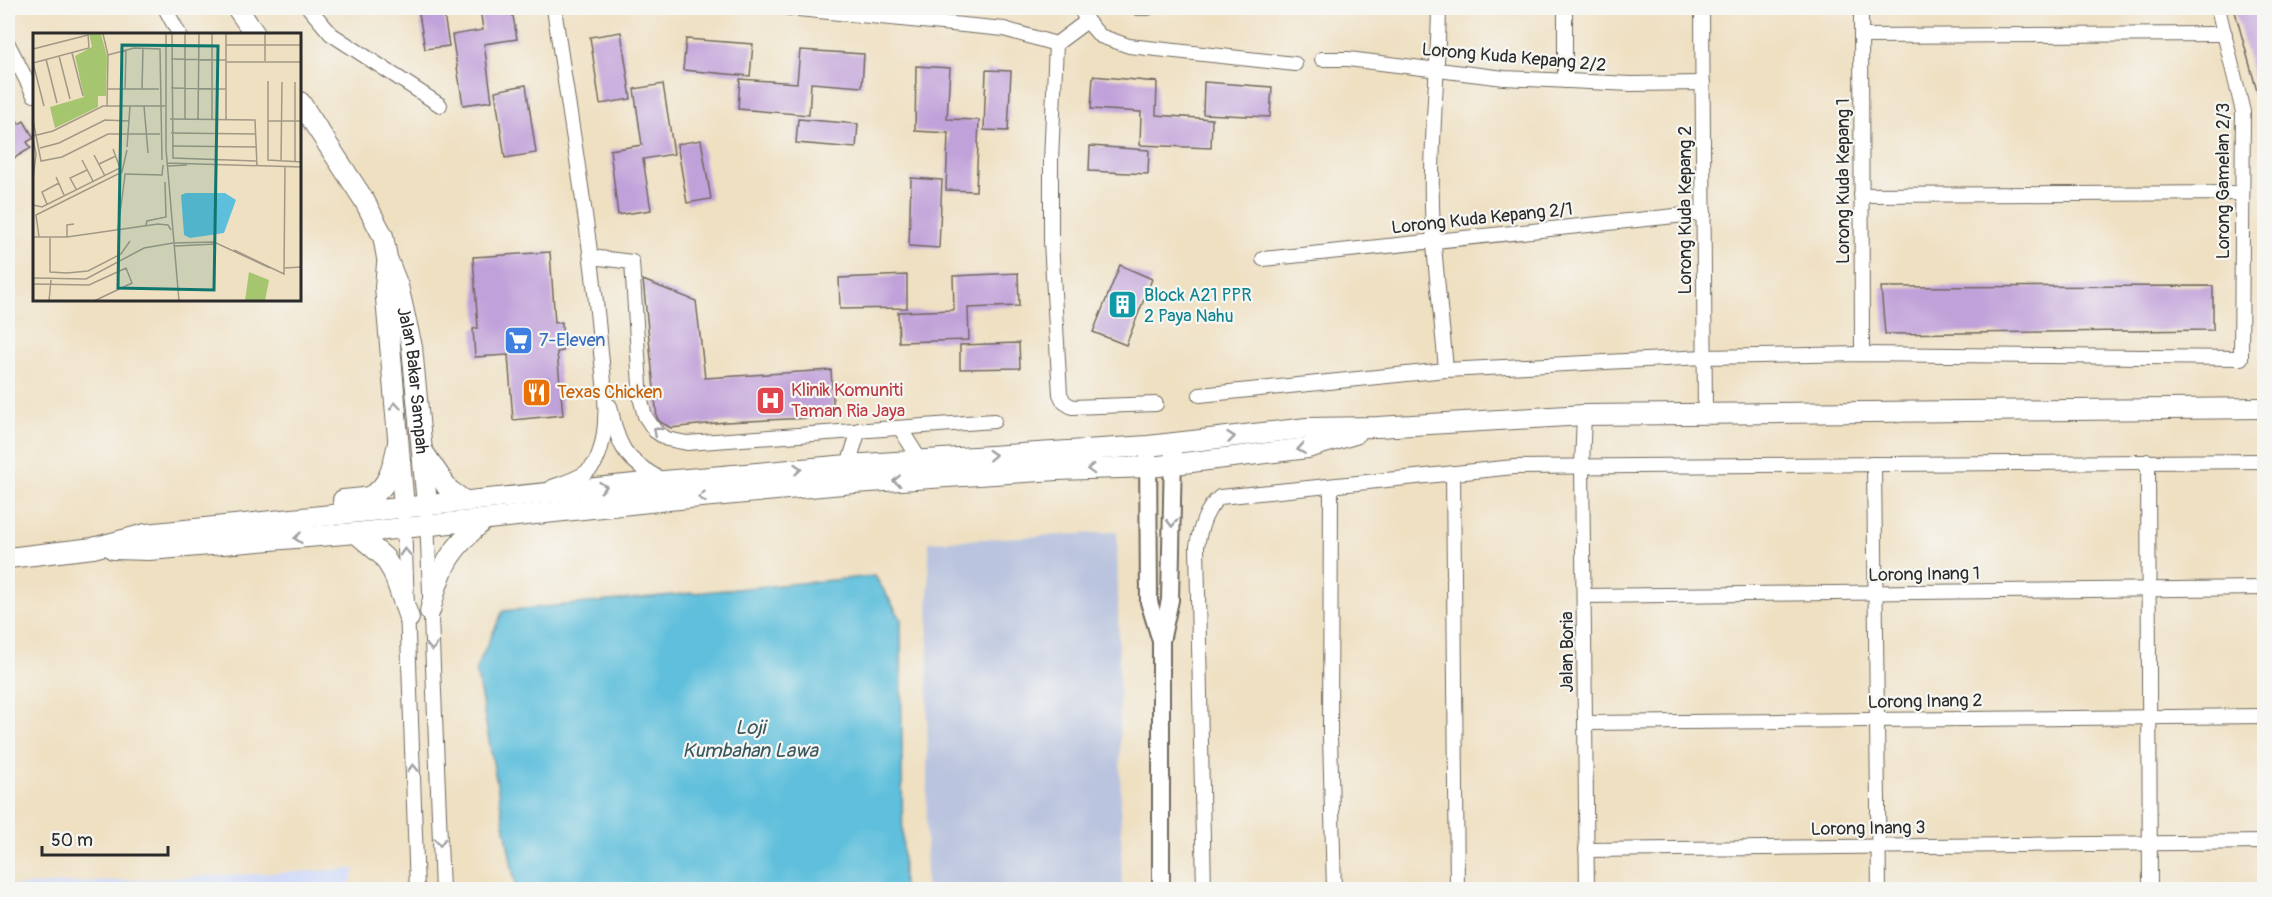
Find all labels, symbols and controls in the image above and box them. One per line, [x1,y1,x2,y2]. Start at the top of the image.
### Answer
inset map [33,33,302,302]
street label: Lorong Kuda Kepang 2/2 [1421,38,1607,77]
street label: Lorong Kuda Kepang 1 [1832,98,1855,264]
street label: Lorong Gamelan 2/3 [2212,103,2235,259]
street label: Lorong Kuda Kepang 2 [1674,126,1697,294]
street label: Lorong Kuda Kepang 2/1 [1390,198,1574,239]
place label: Block A21 PPR 2 Paya Nahu [1144,284,1252,328]
building icon: Block A21 PPR 2 Paya Nahu [1107,289,1139,321]
street label: Jalan Bakar Sampah [391,305,433,455]
supermarket icon: 7-Eleven [502,324,534,356]
place label: 7-Eleven [539,329,606,352]
restaurant icon: Texas Chicken [520,376,552,408]
place label: Klinik Komuniti Taman Ria Jaya [791,379,905,423]
place label: Texas Chicken [557,381,662,404]
hospital icon: Klinik Komuniti Taman Ria Jaya [754,384,786,416]
one-way arrow [389,402,402,411]
one-way arrow [654,427,664,438]
one-way arrow [1226,431,1235,444]
one-way arrow [1297,442,1306,454]
one-way arrow [988,449,997,462]
one-way arrow [793,463,802,476]
one-way arrow [1087,463,1096,476]
one-way arrow [892,474,901,487]
one-way arrow [599,481,608,494]
one-way arrow [698,490,707,503]
one-way arrow [1166,518,1178,527]
one-way arrow [293,531,302,544]
one-way arrow [399,548,412,557]
street label: Lorong Inang 1 [1868,562,1980,587]
street label: Jalan Boria [1556,611,1579,693]
one-way arrow [425,643,438,652]
street label: Lorong Inang 2 [1867,689,1983,714]
water label: Loji Kumbahan Lawa [682,715,819,763]
one-way arrow [407,764,420,773]
street label: Lorong Inang 3 [1810,816,1926,841]
scale bar [42,819,168,857]
text: 50 m [51,829,93,852]
one-way arrow [433,838,446,847]

